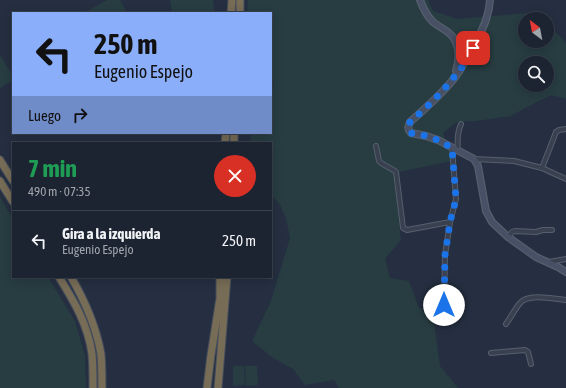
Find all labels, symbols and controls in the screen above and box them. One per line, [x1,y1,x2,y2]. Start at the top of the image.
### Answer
north arrow [518,12,554,48]
map controls [518,12,554,92]
icon: left [28,28,80,80]
text: 250 m [94,28,157,60]
pin [456,31,490,65]
icon: arrive [462,37,484,59]
button: search [518,56,554,92]
text: Eugenio Espejo [94,61,193,82]
icon: right [69,104,91,126]
text: Luego [28,107,61,124]
text: 7 min [28,155,77,182]
button: close [214,155,256,197]
text: 490 m · 07:35 [28,184,91,199]
text: Gira a la izquierda [62,225,160,242]
icon: left [28,230,50,252]
text: 250 m [222,232,256,249]
text: Eugenio Espejo [62,242,134,257]
position arrow [423,284,465,326]

